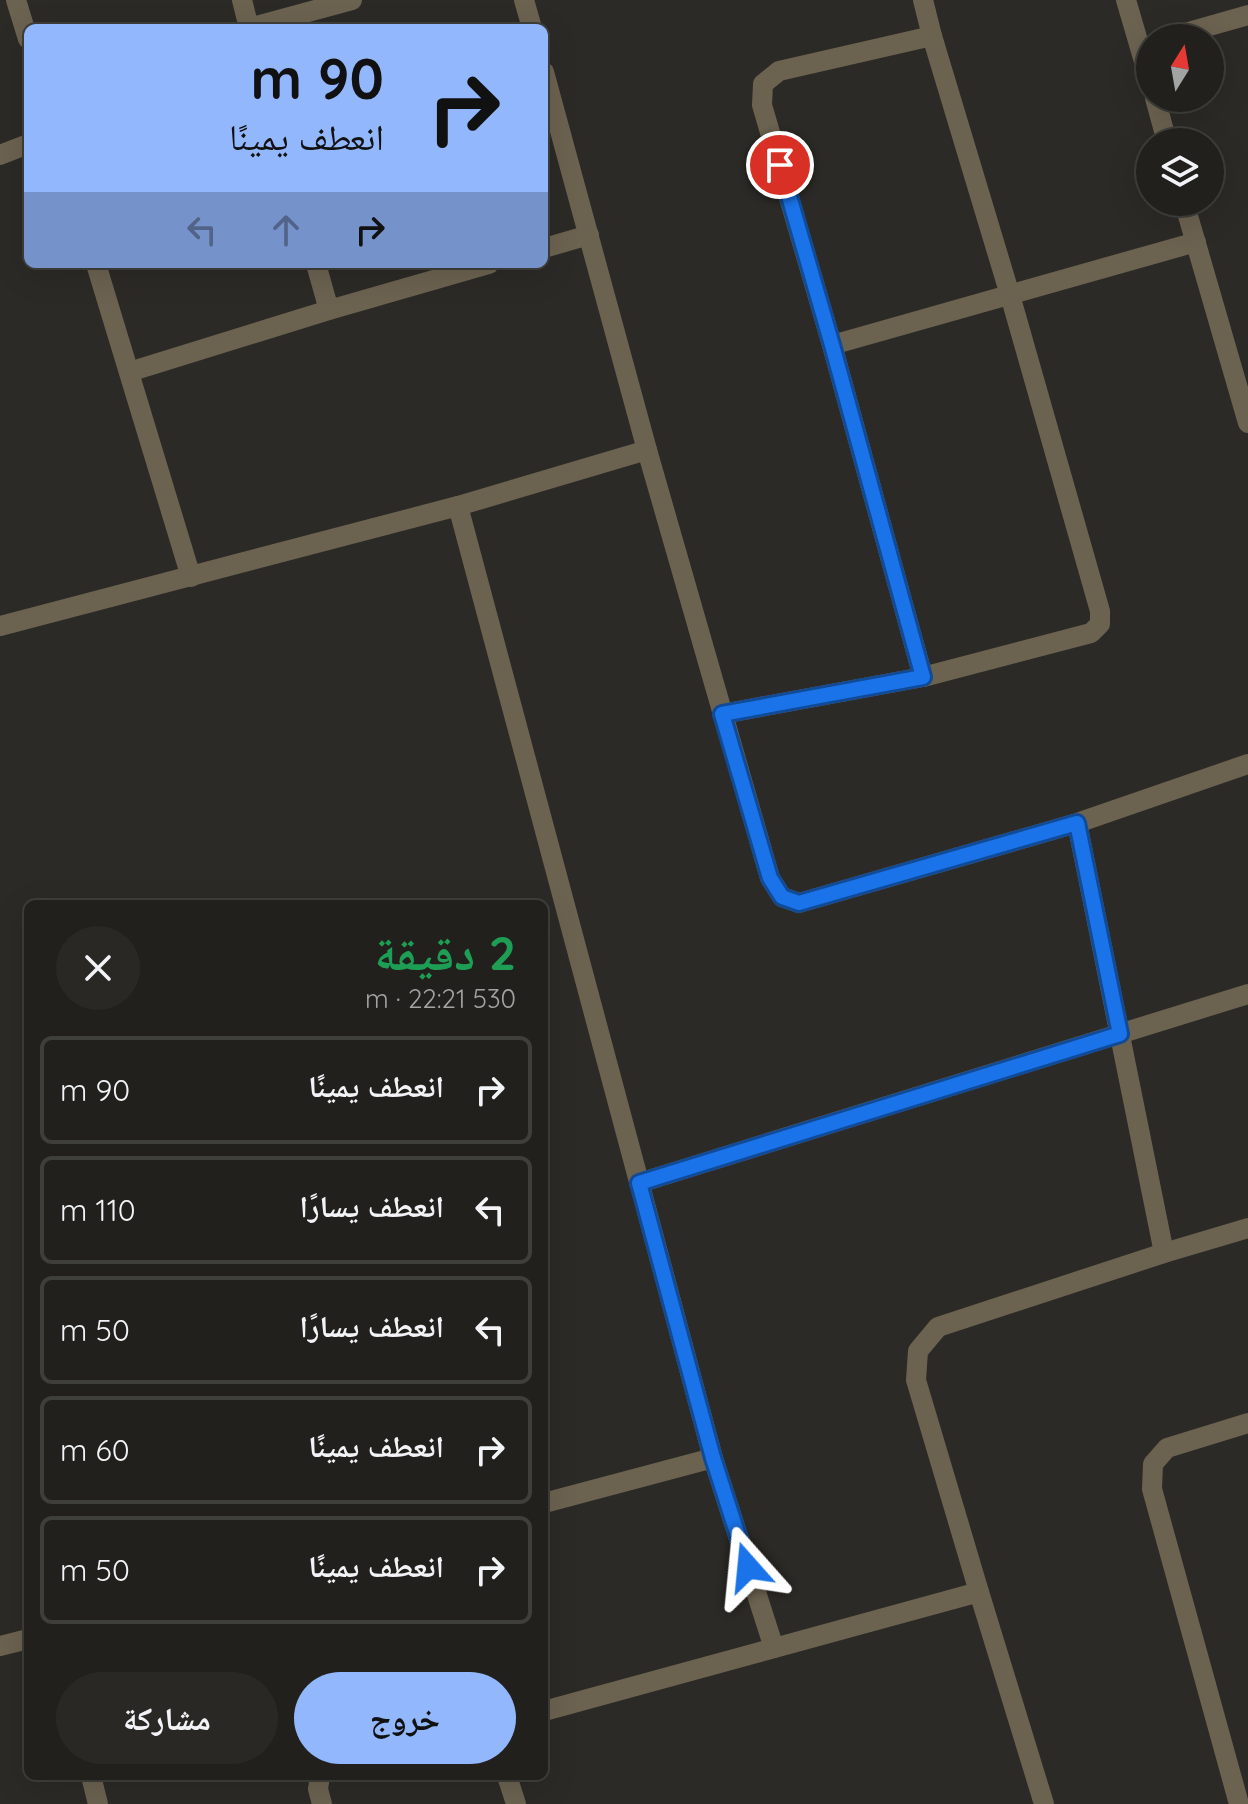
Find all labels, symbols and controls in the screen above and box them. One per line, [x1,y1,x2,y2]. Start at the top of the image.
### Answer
north arrow [1136,24,1224,112]
map controls [1136,24,1224,216]
text: 90 m [250,43,384,113]
icon: right [412,56,516,160]
text: انعطف يمينًا [229,114,384,159]
button: layers [1136,128,1224,216]
pin [746,131,814,199]
icon: arrive [758,143,802,187]
icon: left [180,208,224,252]
icon: ahead [264,208,308,252]
icon: right [348,208,392,252]
text: 2 دقيقة [374,922,516,982]
button: close [56,926,140,1010]
text: 530 m · 22:21 [365,982,516,1015]
text: انعطف يمينًا [308,1067,444,1105]
icon: right [468,1068,512,1112]
text: 90 m [60,1071,130,1109]
text: انعطف يسارًا [300,1187,444,1225]
icon: left [468,1188,512,1232]
text: 110 m [60,1191,136,1229]
text: انعطف يسارًا [300,1307,444,1345]
icon: left [468,1308,512,1352]
text: 50 m [60,1311,130,1349]
text: انعطف يمينًا [308,1427,444,1465]
icon: right [468,1428,512,1472]
text: 60 m [60,1431,130,1469]
position arrow [706,1525,790,1609]
text: انعطف يمينًا [308,1547,444,1585]
icon: right [468,1548,512,1592]
text: 50 m [60,1551,130,1589]
button: مشاركة [56,1672,278,1764]
button: خروج [294,1672,516,1764]

